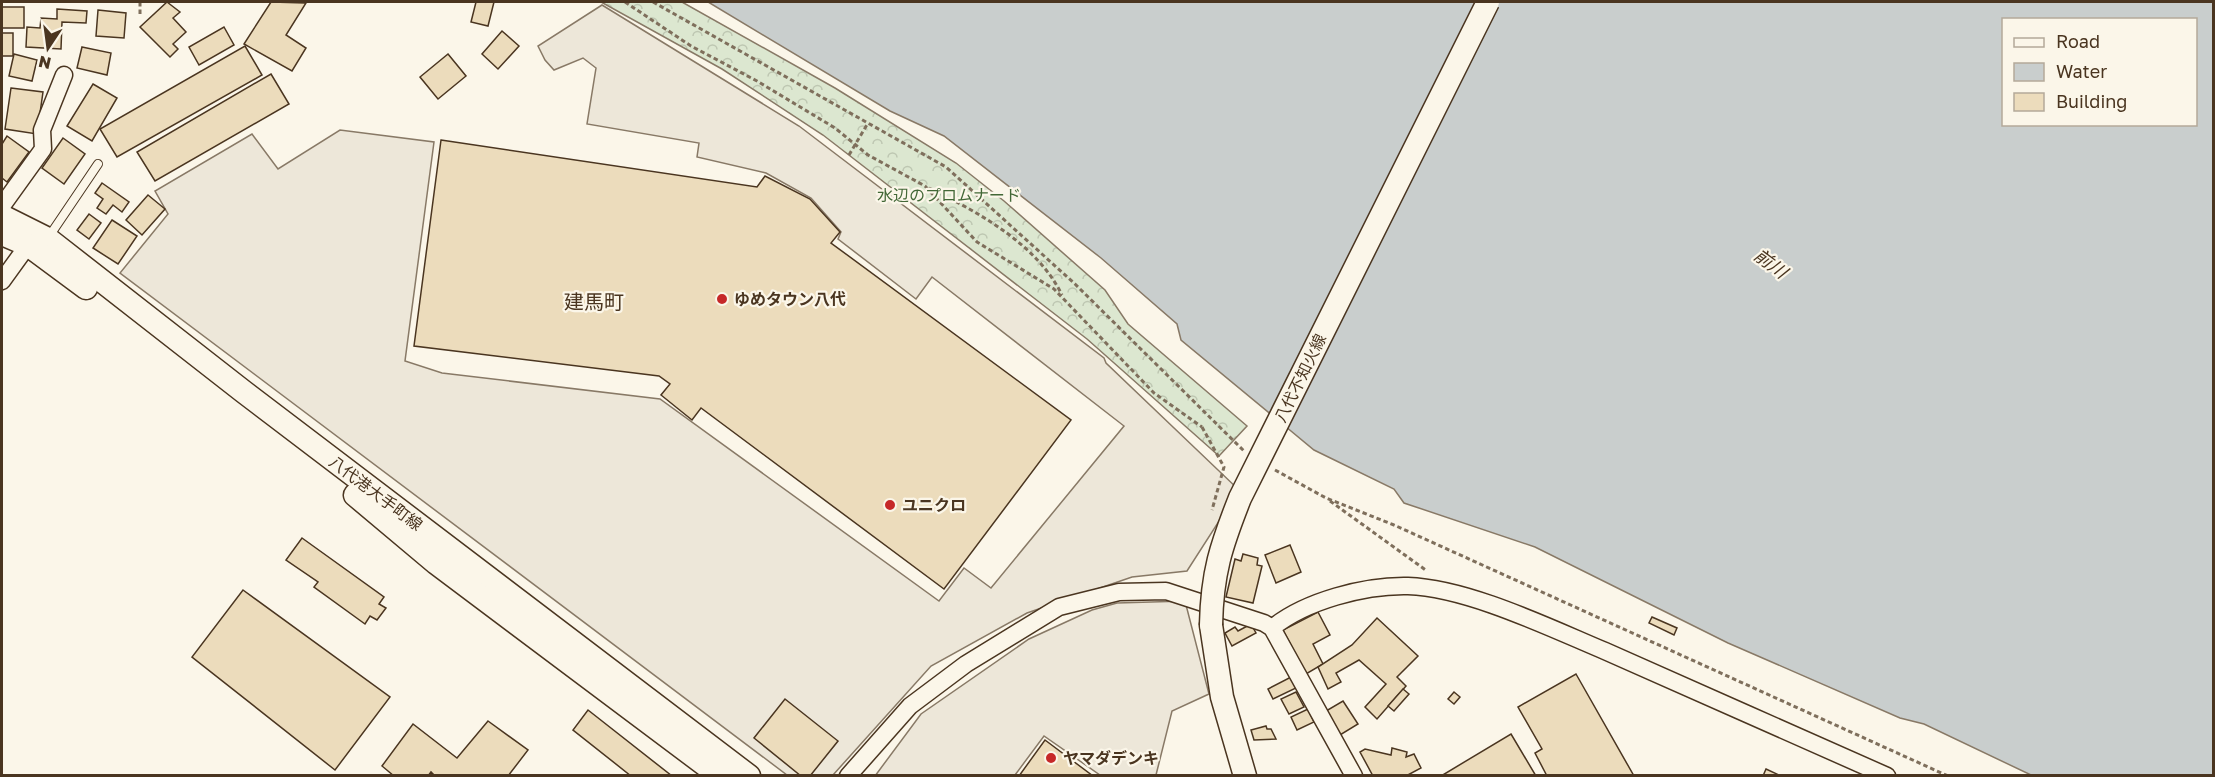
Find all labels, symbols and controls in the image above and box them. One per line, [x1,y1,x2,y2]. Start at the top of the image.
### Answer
north arrow [18,18,78,78]
legend [2002,18,2197,126]
text: Road [2056,30,2100,52]
text: N [36,52,53,74]
text: Water [2056,60,2107,82]
text: Building [2056,90,2127,112]
park label: 水辺のプロムナード [877,185,1021,205]
water label: 前川 [1750,243,1794,284]
district label: 建馬町 [564,289,624,313]
place label: ゆめタウン八代 [734,289,846,309]
marker: ゆめタウン八代 [715,292,729,306]
street label: 八代不知火線 [1270,330,1330,426]
street label: 八代港大手町線 [325,451,427,535]
place label: ユニクロ [902,495,966,515]
marker: ユニクロ [883,498,897,512]
place label: ヤマダデンキ [1063,748,1159,768]
marker: ヤマダデンキ [1044,751,1058,765]

